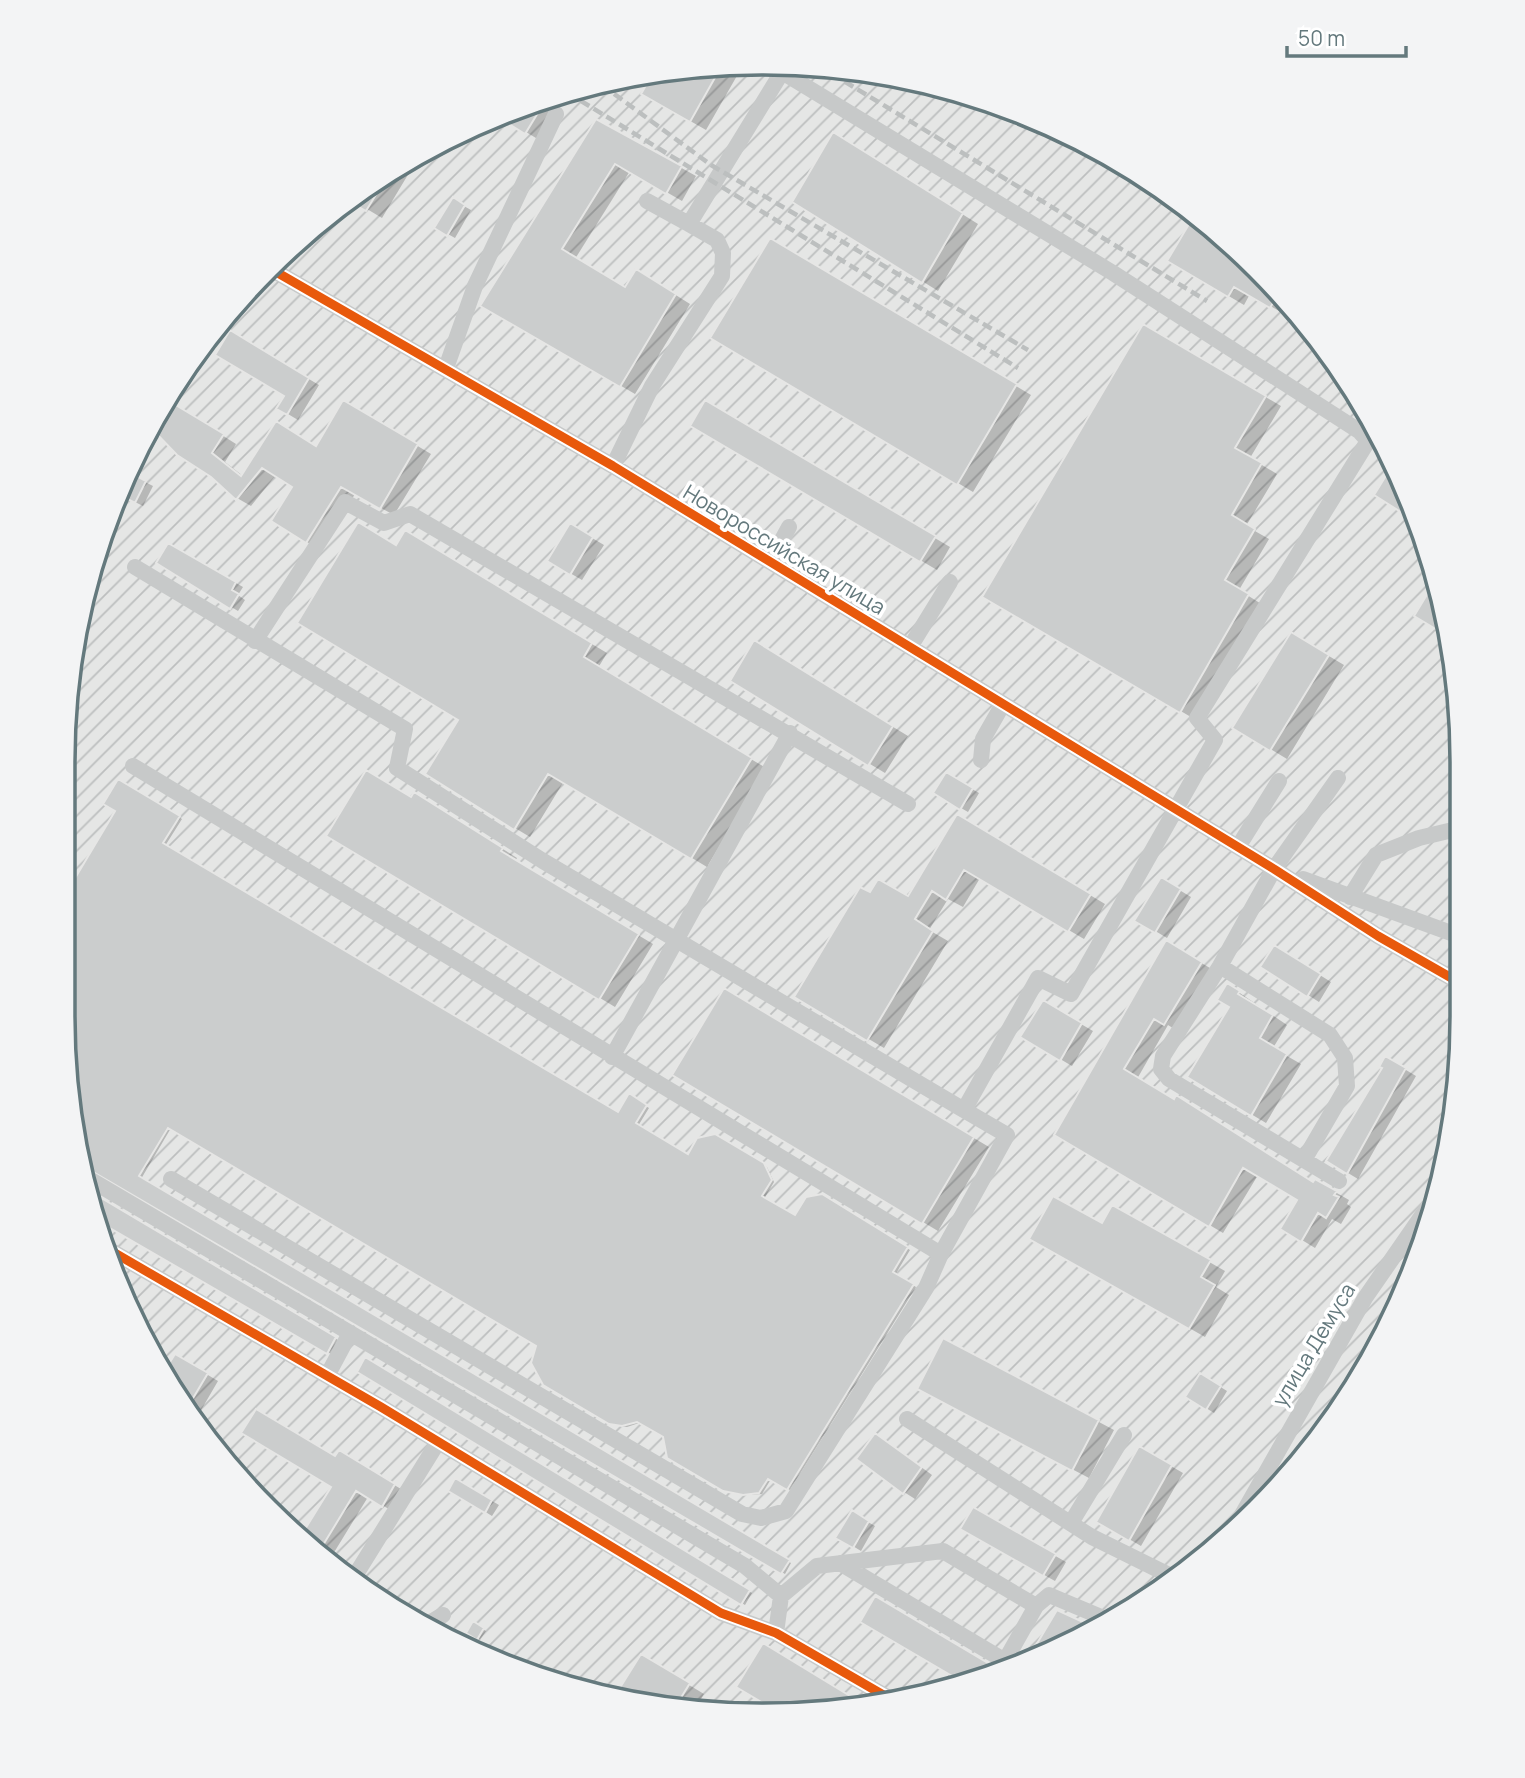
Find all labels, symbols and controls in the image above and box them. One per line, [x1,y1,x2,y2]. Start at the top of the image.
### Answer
scale bar [1287,14,1406,58]
text: 50 m [1298,24,1345,52]
street label: Новороссийская улица [678,478,891,621]
street label: улица Демуса [1265,1278,1361,1411]

